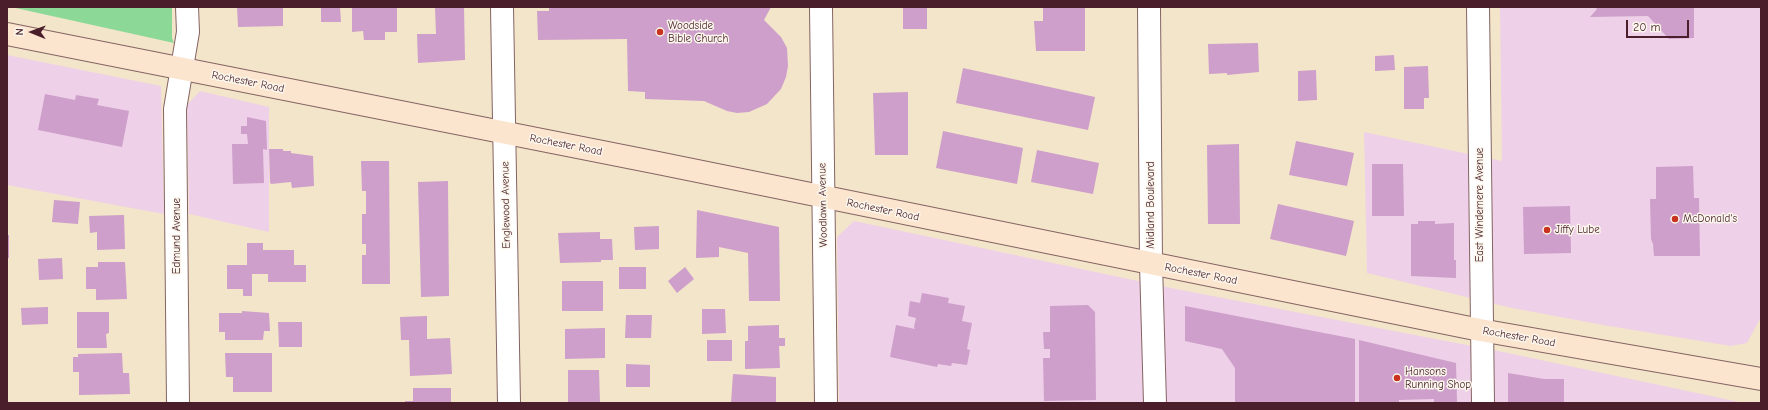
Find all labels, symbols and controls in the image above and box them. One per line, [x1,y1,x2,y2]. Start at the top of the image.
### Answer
north arrow [12,12,52,52]
scale bar [1628,12,1691,38]
place label: Woodside Bible Church [668,19,728,45]
text: 20 m [1633,20,1661,34]
marker: Woodside Bible Church [655,27,665,37]
text: N [13,28,26,35]
street label: Rochester Road [211,68,285,96]
street label: Rochester Road [529,131,603,159]
street label: East Windemere Avenue [1473,148,1487,262]
street label: Englewood Avenue [499,161,513,249]
street label: Midland Boulevard [1144,161,1158,249]
street label: Woodlawn Avenue [816,163,830,247]
street label: Rochester Road [846,196,920,224]
street label: Edmund Avenue [170,198,184,274]
place label: McDonald's [1683,212,1737,226]
marker: McDonald's [1670,214,1680,224]
place label: Jiffy Lube [1555,223,1600,237]
marker: Jiffy Lube [1542,225,1552,235]
street label: Rochester Road [1164,260,1238,288]
street label: Rochester Road [1482,324,1556,350]
place label: Hansons Running Shop [1405,365,1471,391]
marker: Hansons Running Shop [1392,373,1402,383]

